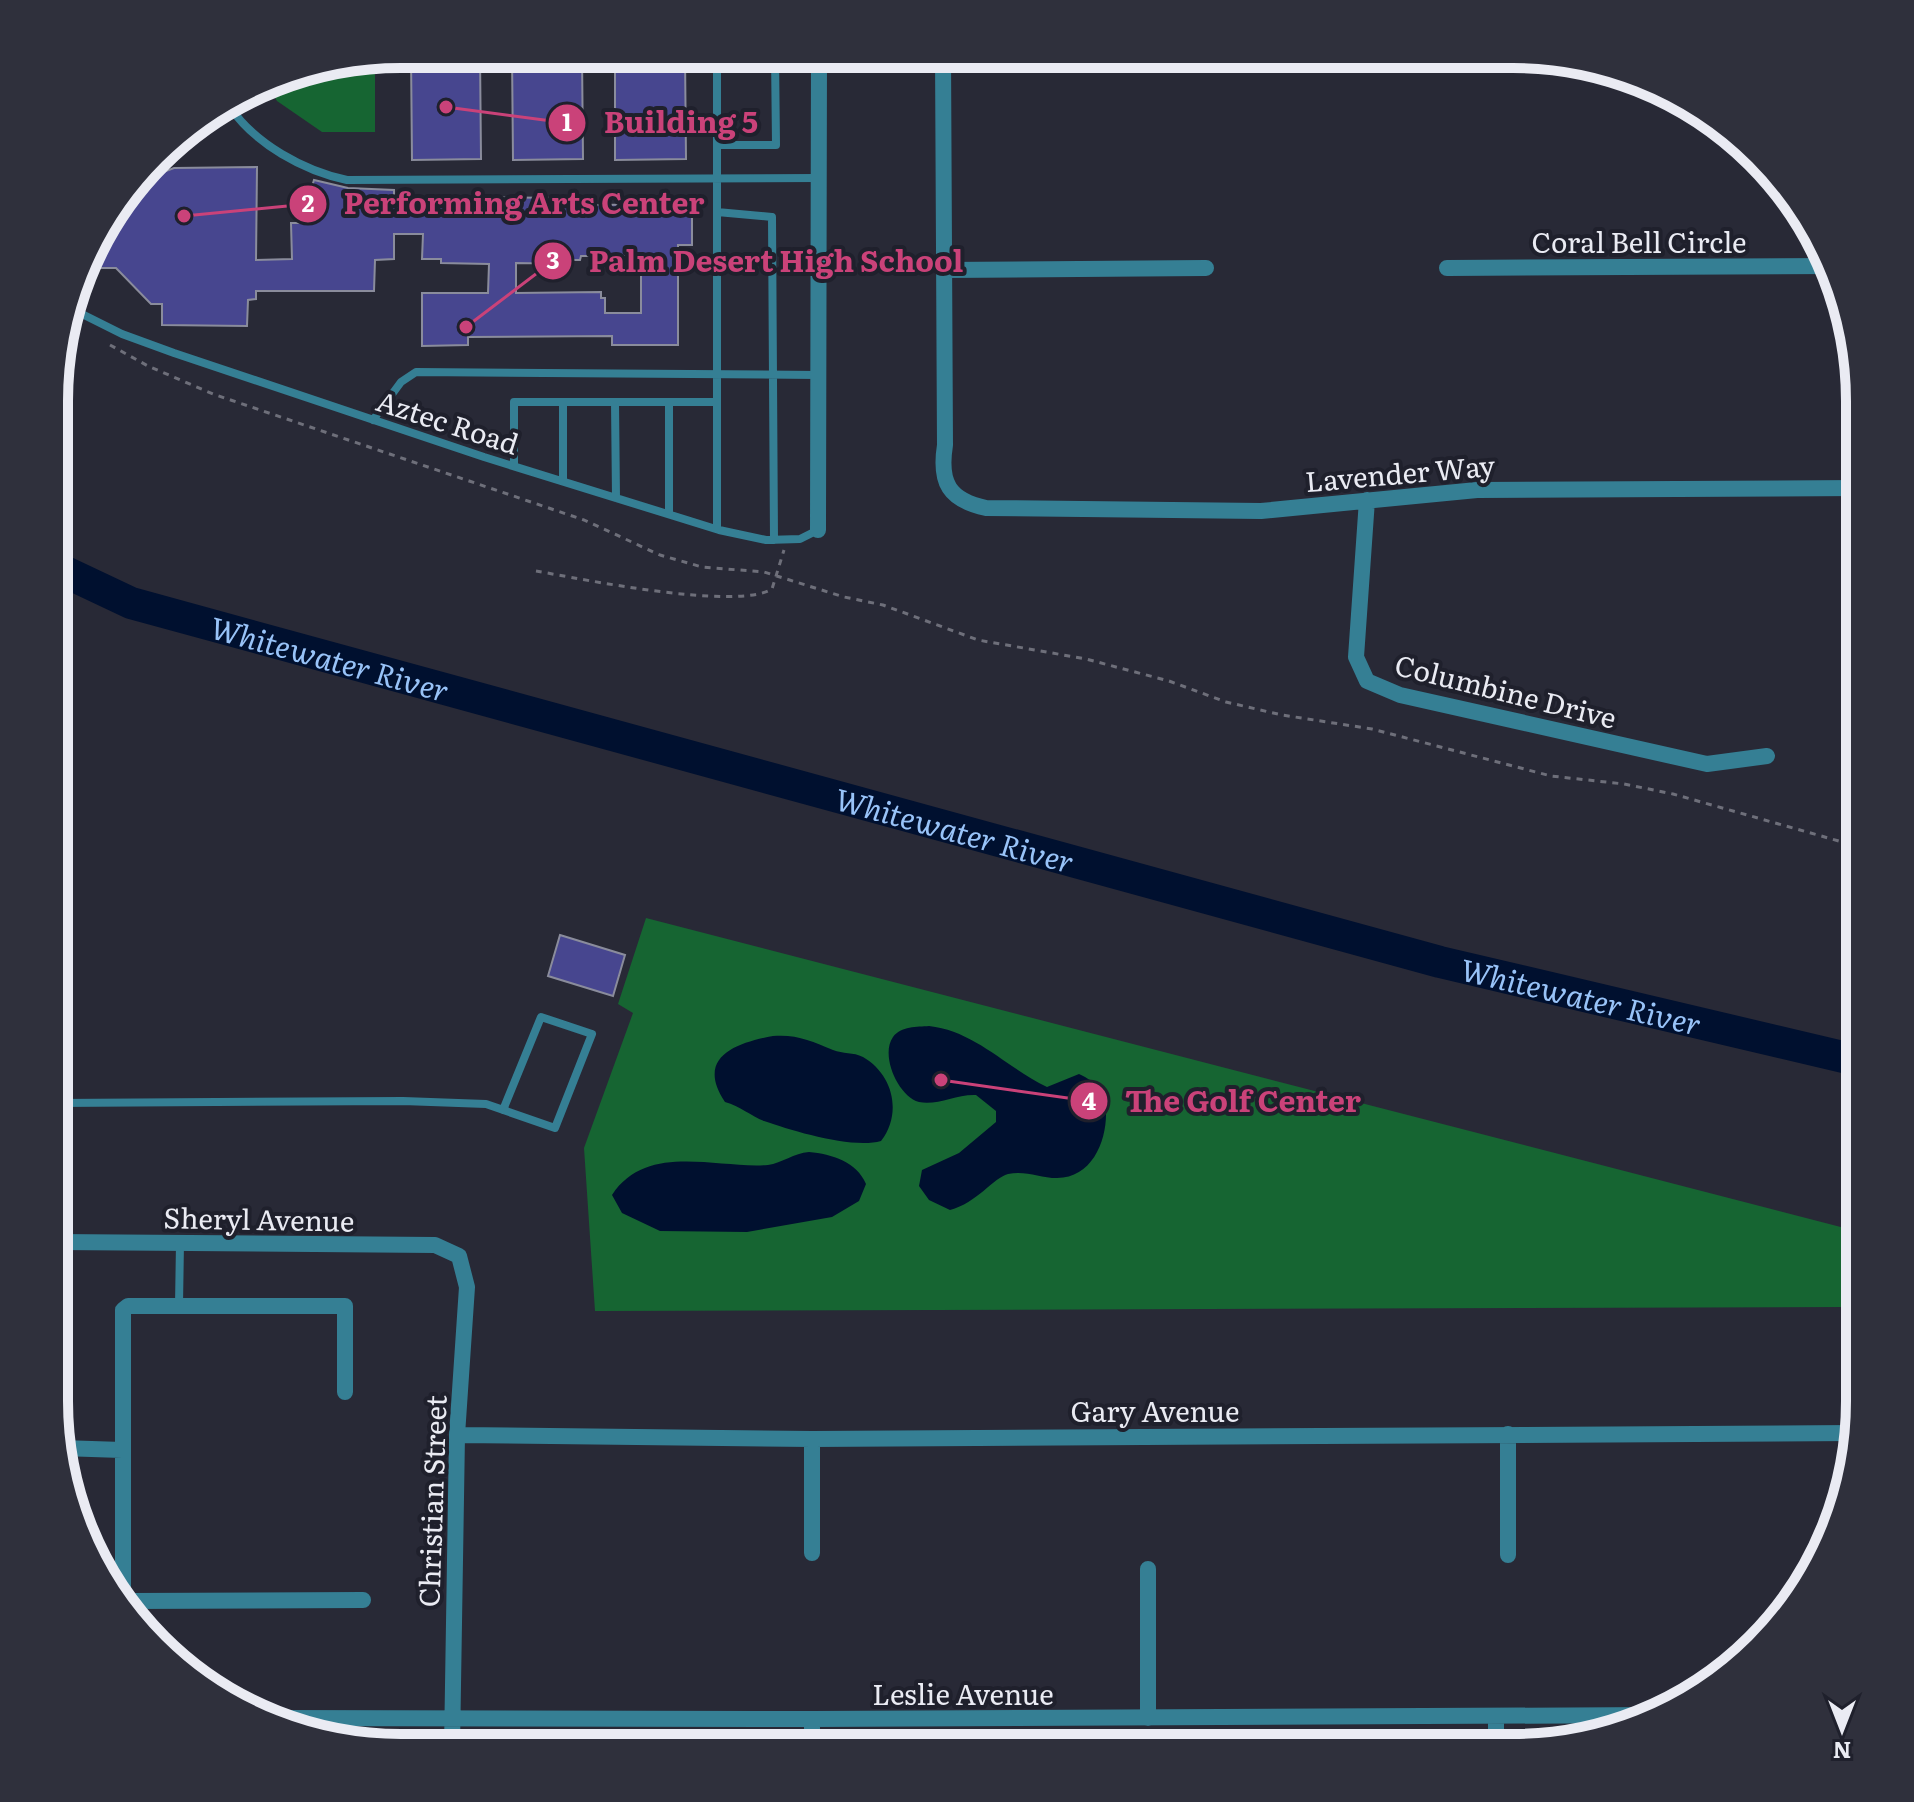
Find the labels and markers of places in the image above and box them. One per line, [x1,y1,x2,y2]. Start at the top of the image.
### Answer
callout: Building 5 [547,96,774,150]
callout: Performing Arts Center [288,177,720,231]
callout: Palm Desert High School [533,234,980,288]
callout: The Golf Center [1069,1074,1377,1128]

